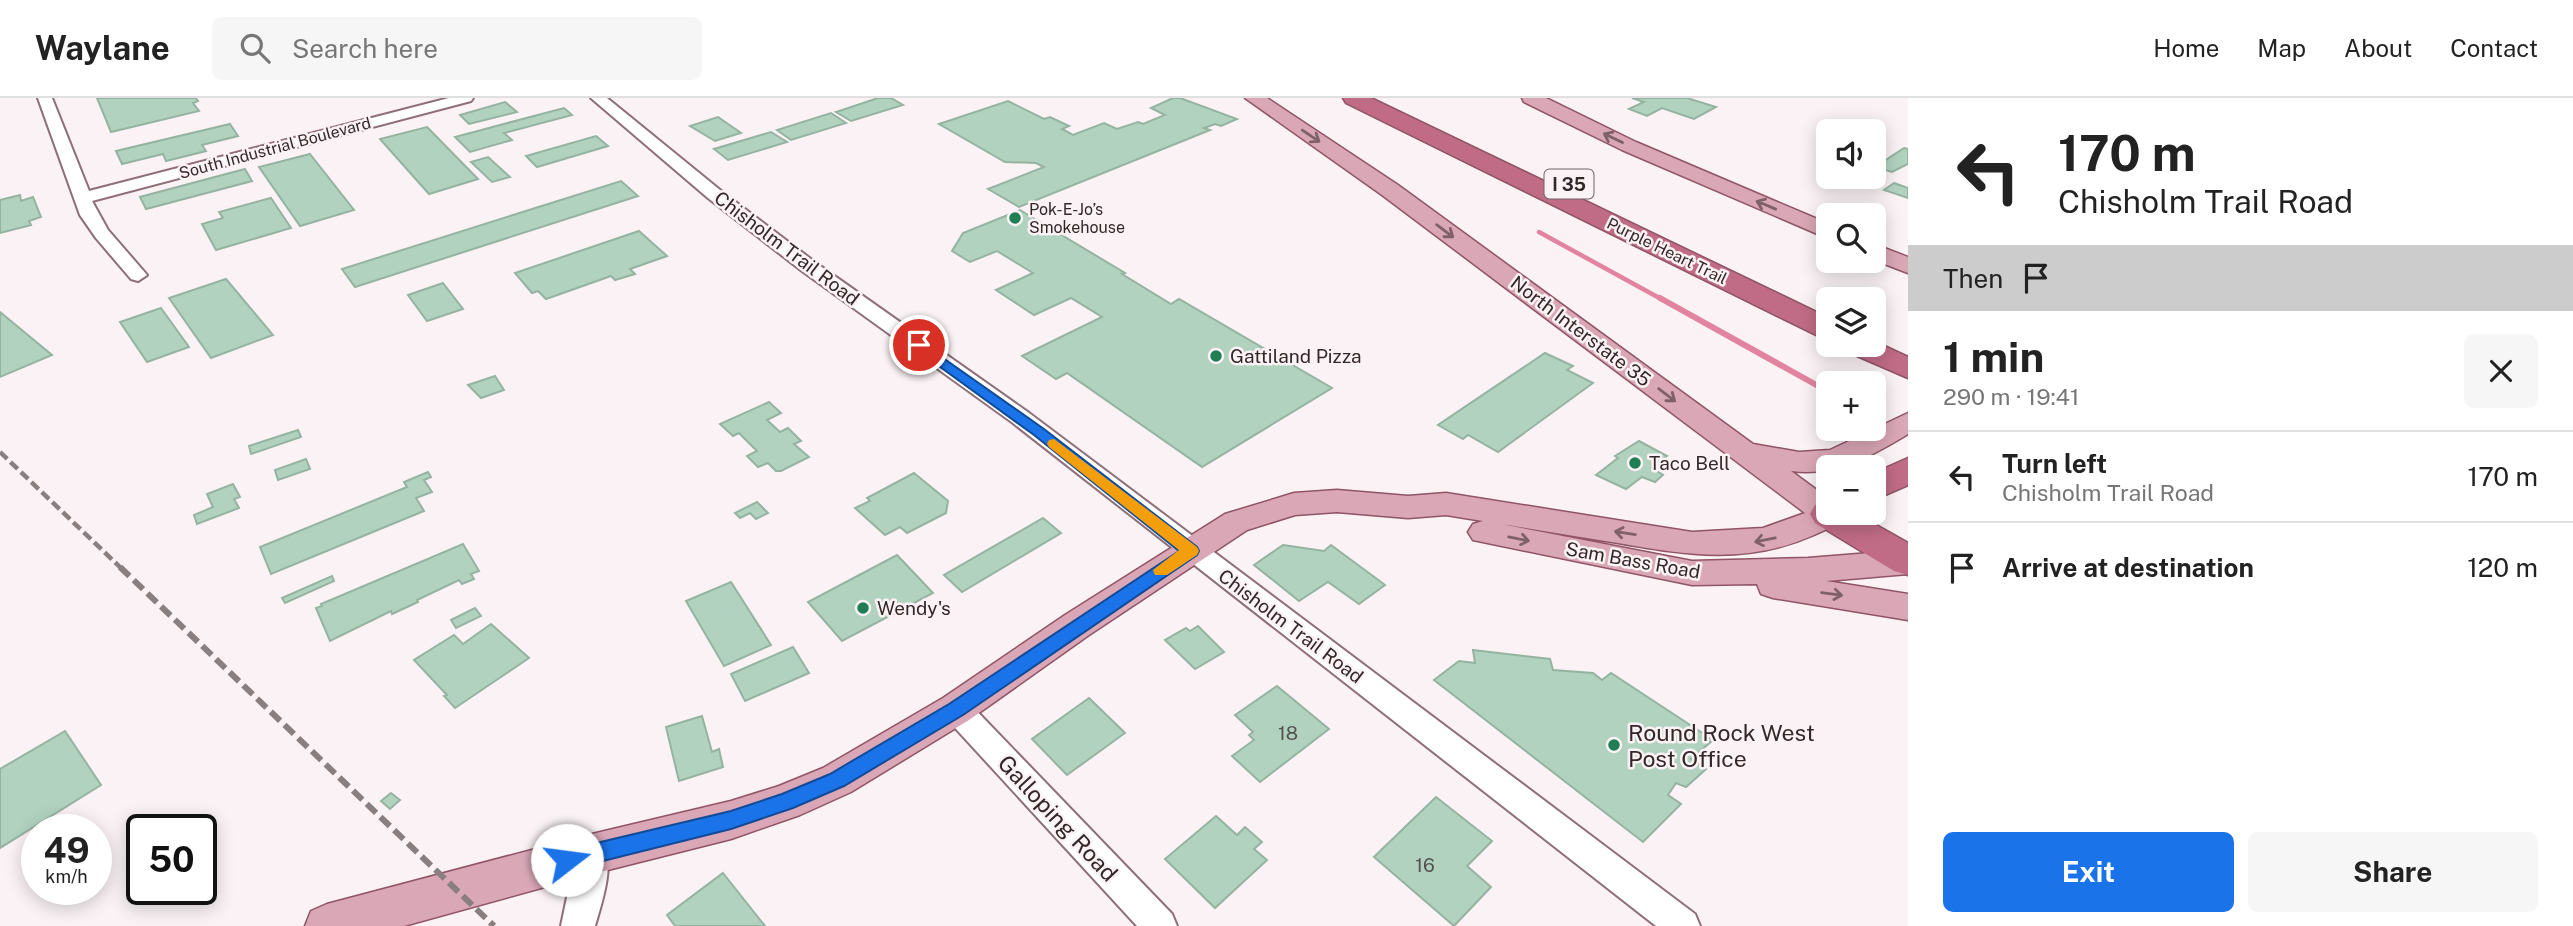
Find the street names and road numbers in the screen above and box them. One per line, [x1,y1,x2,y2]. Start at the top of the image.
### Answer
street label: South Industrial Boulevard [177,113,373,183]
road number: I 35 [1544,170,1594,198]
street label: Chisholm Trail Road [710,186,864,310]
street label: Purple Heart Trail [1604,214,1730,288]
street label: North Interstate 35 [1507,271,1655,391]
street label: Sam Bass Road [1564,537,1702,583]
street label: Chisholm Trail Road [1214,564,1368,688]
street label: Galloping Road [993,749,1123,887]

